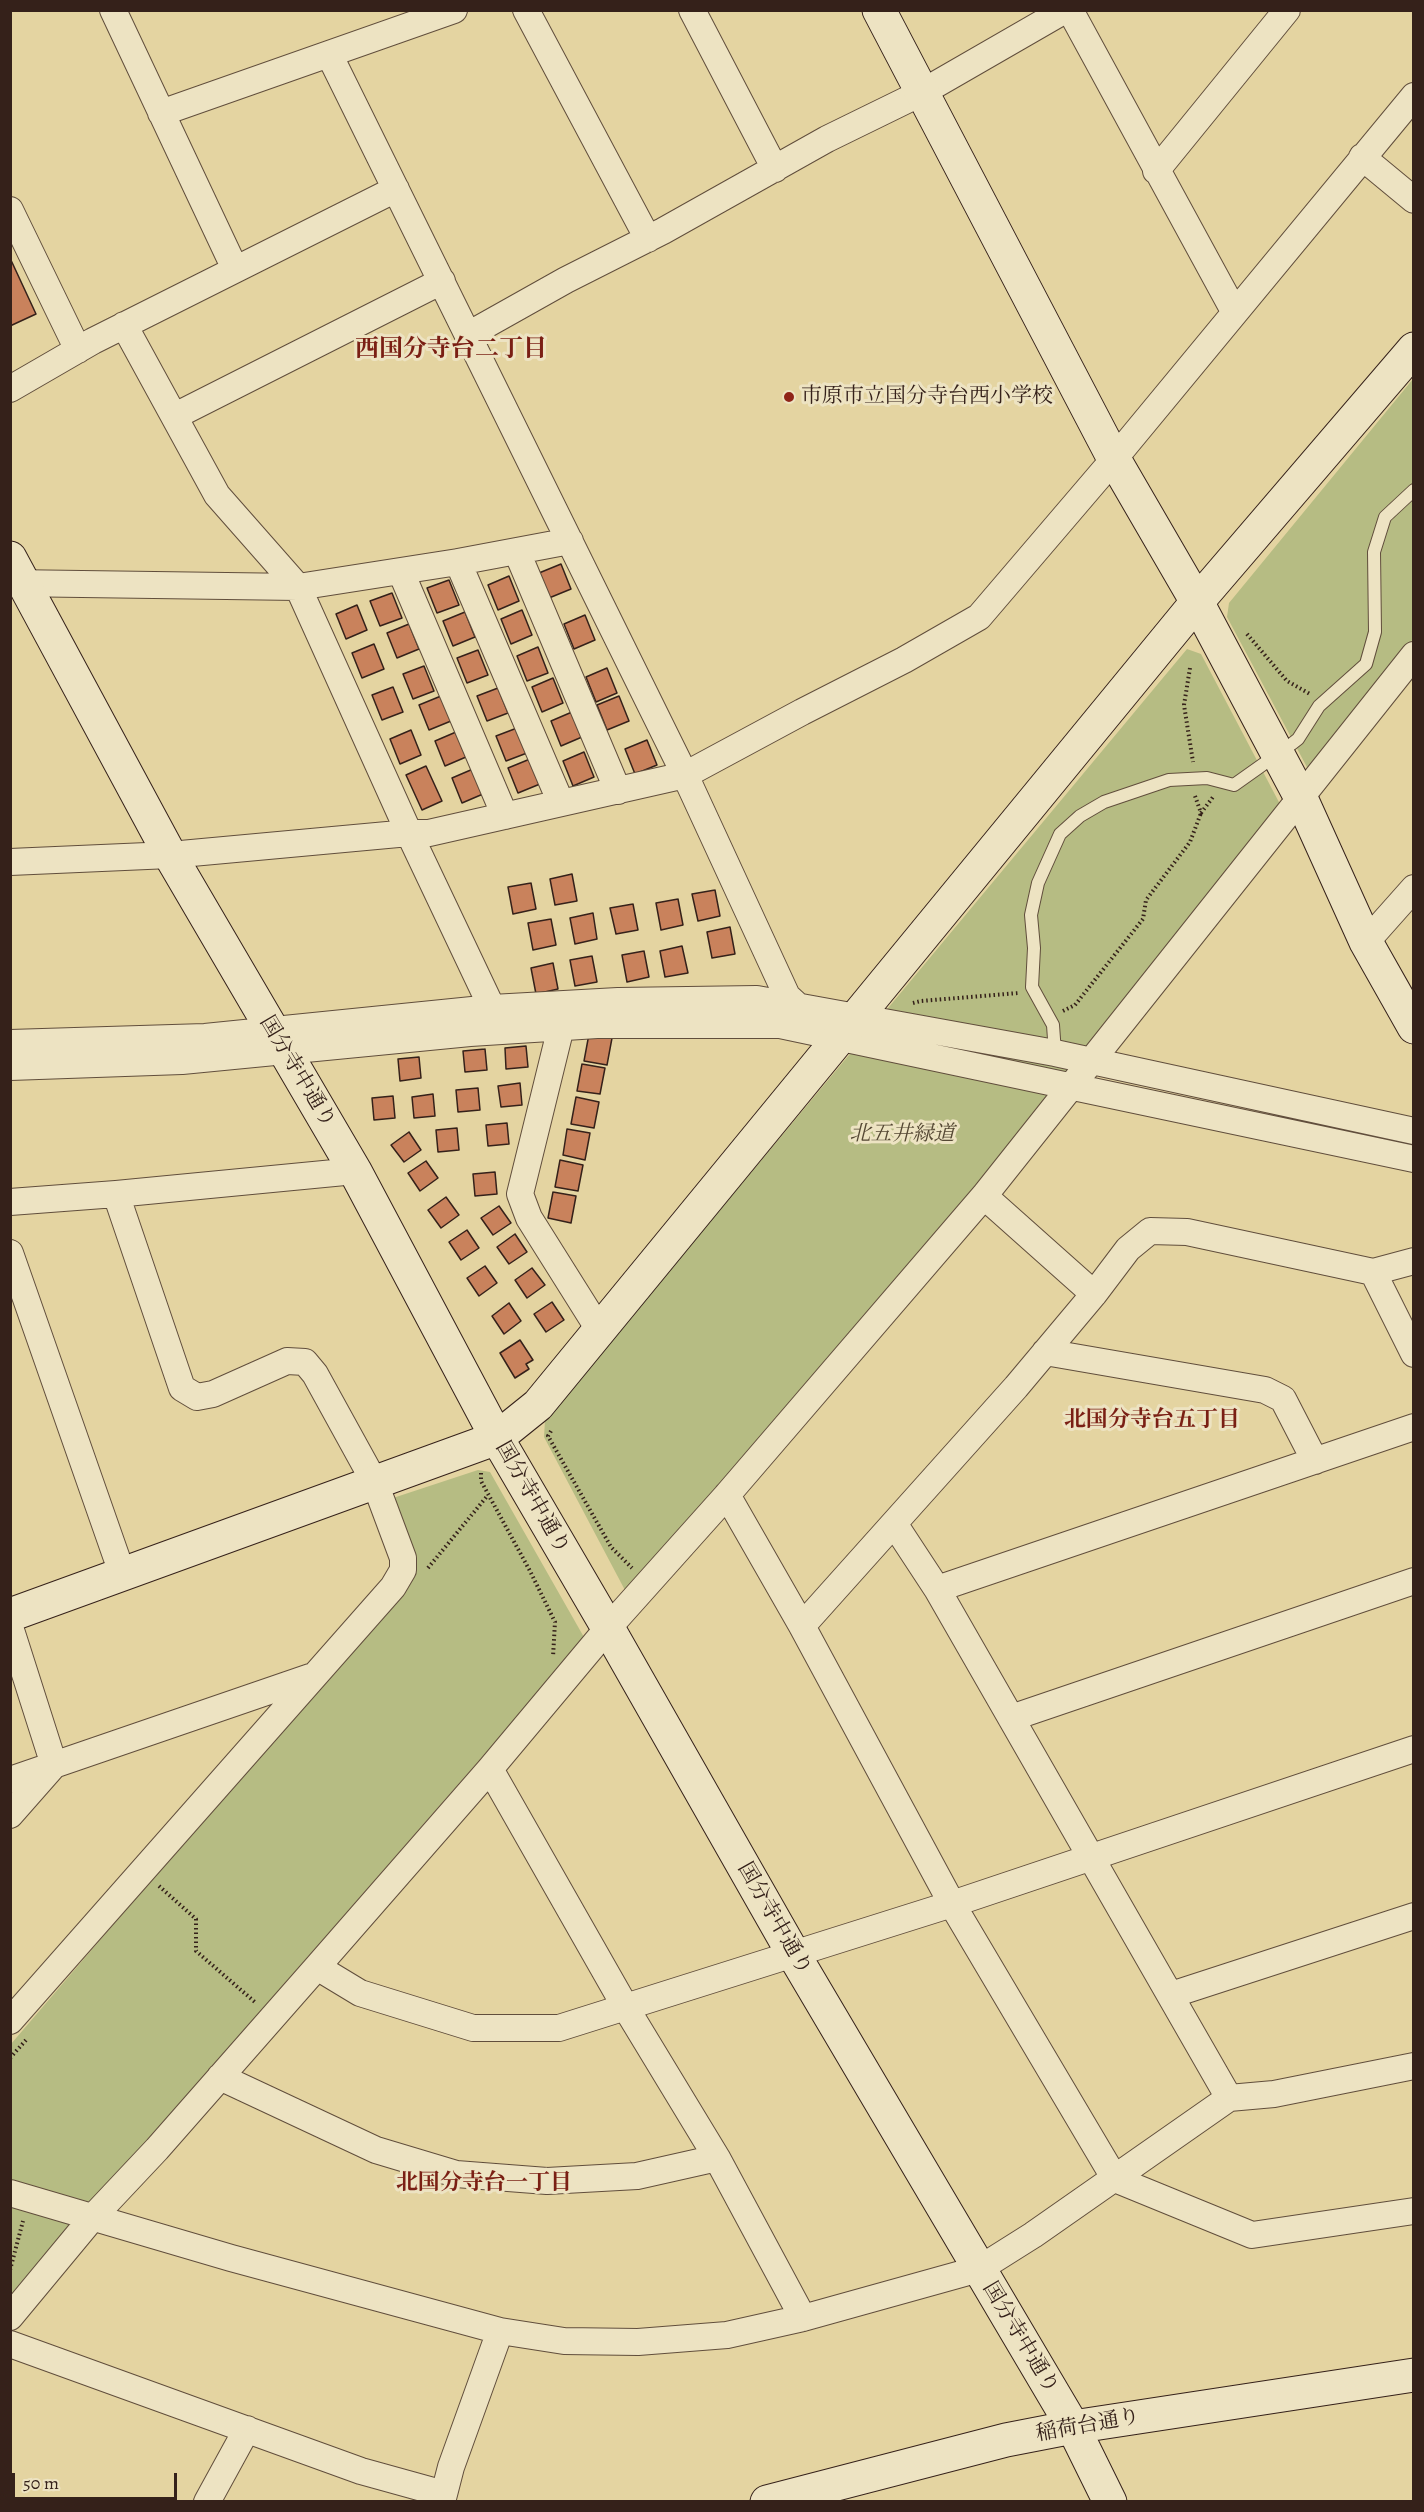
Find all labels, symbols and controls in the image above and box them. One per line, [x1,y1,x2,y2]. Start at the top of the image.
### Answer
district label: 西国分寺台二丁目 [355,336,547,364]
place label: 市原市立国分寺台西小学校 [801,384,1053,410]
marker: 市原市立国分寺台西小学校 [782,390,796,404]
street label: 国分寺中通り [254,1012,340,1132]
park label: 北五井緑道 [850,1122,954,1148]
district label: 北国分寺台五丁目 [1064,1408,1240,1434]
street label: 国分寺中通り [490,1437,574,1559]
street label: 国分寺中通り [732,1858,816,1980]
district label: 北国分寺台一丁目 [396,2171,572,2197]
street label: 国分寺中通り [977,2278,1063,2398]
street label: 稲荷台通り [1034,2404,1142,2448]
scale bar [15,2461,180,2499]
text: 50 m [23,2471,59,2495]

